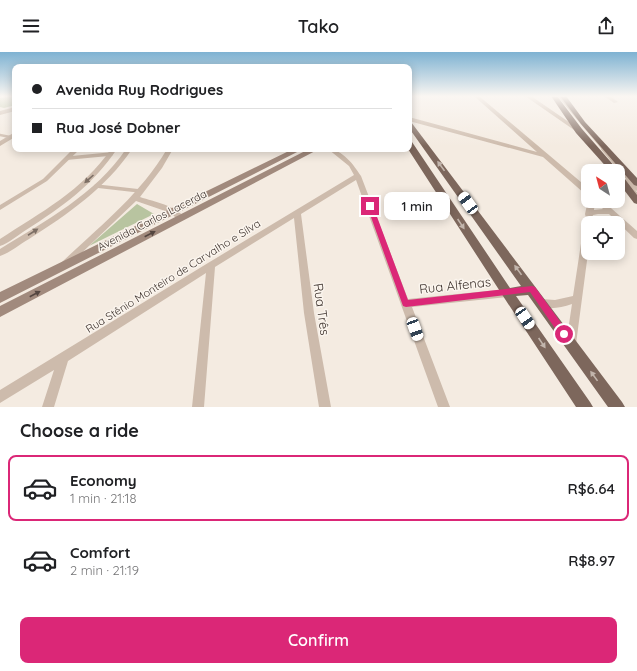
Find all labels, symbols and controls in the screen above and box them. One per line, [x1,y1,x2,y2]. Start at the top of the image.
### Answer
icon: menu [20,15,42,37]
text: Tako [298,15,339,38]
icon: share [595,15,617,37]
text: Avenida Ruy Rodrigues [56,80,223,99]
text: Rua José Dobner [56,118,180,137]
one-way arrow [437,160,445,171]
north arrow [581,164,625,208]
map controls [581,164,625,260]
one-way arrow [84,174,94,183]
street label: Avenida Carlos Lacerda [95,186,209,254]
car [456,190,480,216]
callout: 1 min [384,192,450,220]
route end [361,197,379,215]
text: 1 min [401,198,433,214]
street label: Rua Stênio Monteiro de Carvalho e Silva [83,216,263,336]
button: locate [581,216,625,260]
one-way arrow [457,219,465,229]
one-way arrow [28,228,38,236]
one-way arrow [144,231,156,237]
one-way arrow [514,265,522,276]
street label: Rua Alfenas [418,273,492,297]
street label: Rua Três [310,282,334,336]
one-way arrow [29,291,40,297]
car [513,305,537,331]
car [405,316,425,342]
route start [555,325,573,343]
one-way arrow [538,338,546,348]
one-way arrow [590,370,598,381]
text: Choose a ride [20,419,139,442]
icon: car [22,470,58,506]
text: Economy [70,471,137,490]
text: R$6.64 [568,479,615,498]
text: 1 min · 21:18 [70,490,136,506]
icon: car [22,542,58,578]
text: Comfort [70,543,131,562]
text: R$8.97 [568,551,615,570]
text: 2 min · 21:19 [70,562,139,578]
button: Confirm [20,617,617,663]

